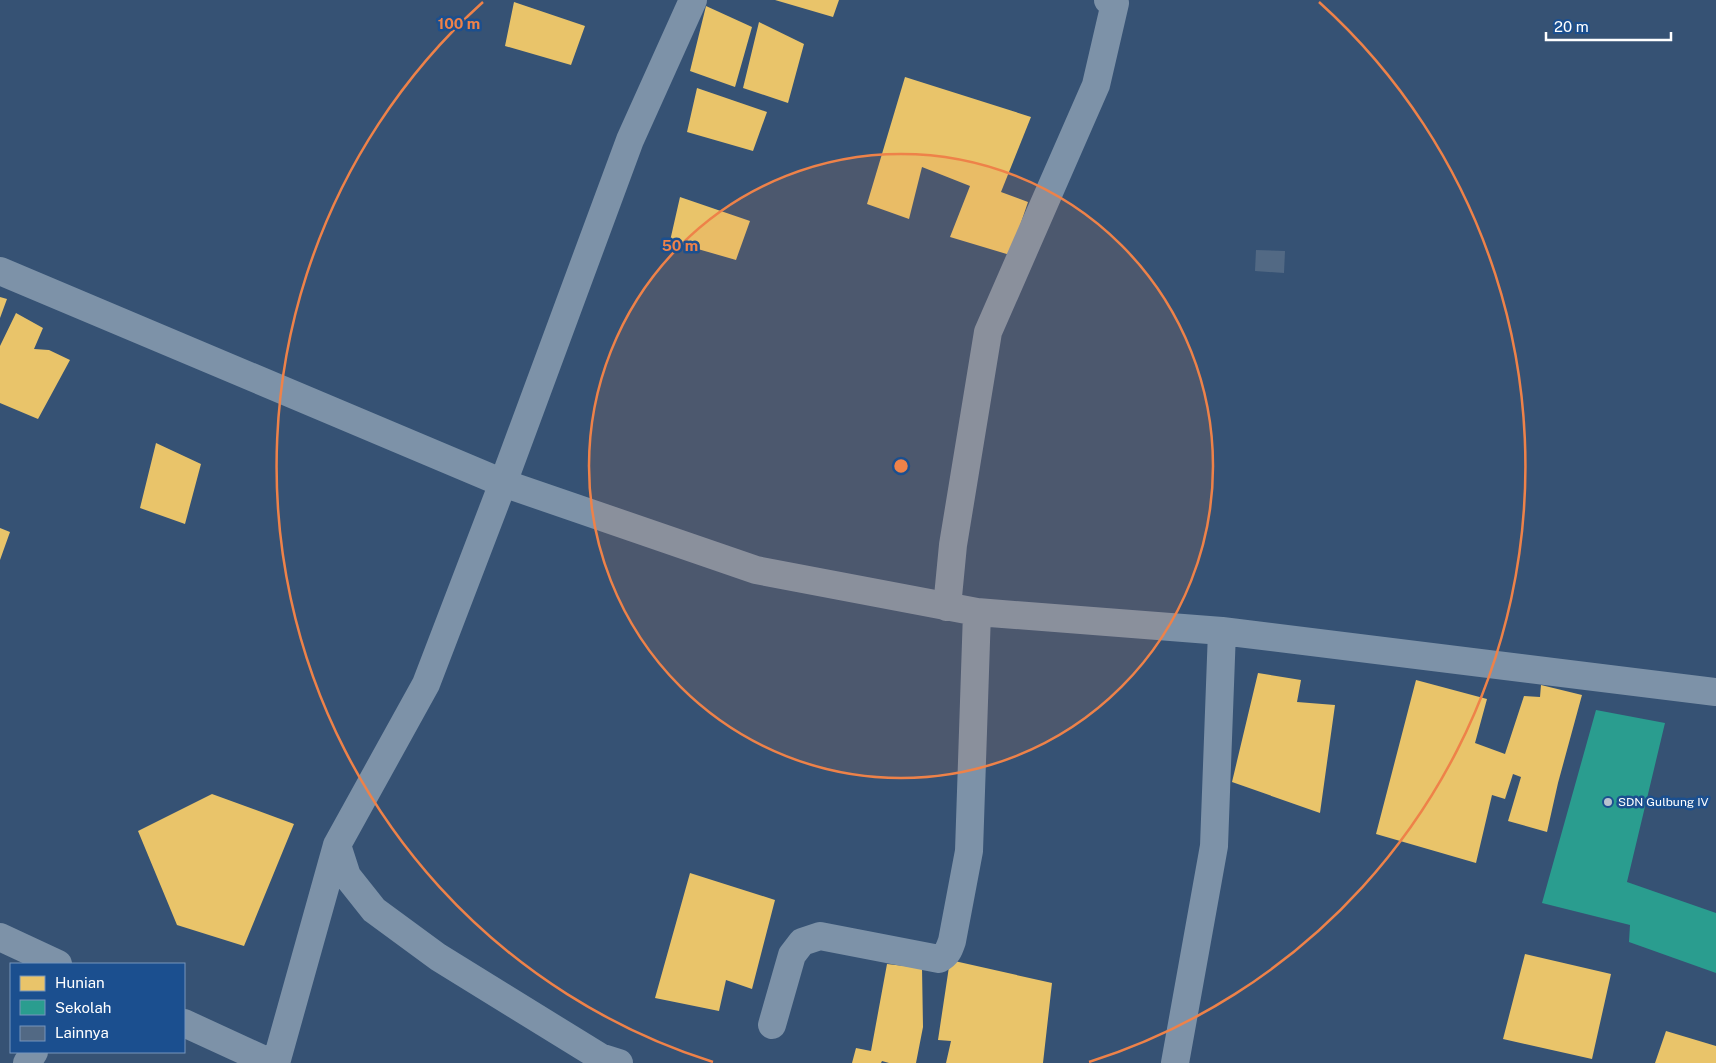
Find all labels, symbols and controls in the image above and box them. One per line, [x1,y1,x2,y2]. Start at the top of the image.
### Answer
scale bar [1546,10,1671,42]
text: 100 m [438,15,480,32]
text: 20 m [1554,18,1589,35]
text: 50 m [662,237,698,254]
centre of rings [892,457,910,475]
place label: SDN Gulbung IV [1618,795,1709,809]
marker: SDN Gulbung IV [1602,796,1614,808]
legend [10,963,185,1053]
text: Hunian [55,974,105,991]
text: Sekolah [55,999,112,1016]
text: Lainnya [55,1024,109,1041]

